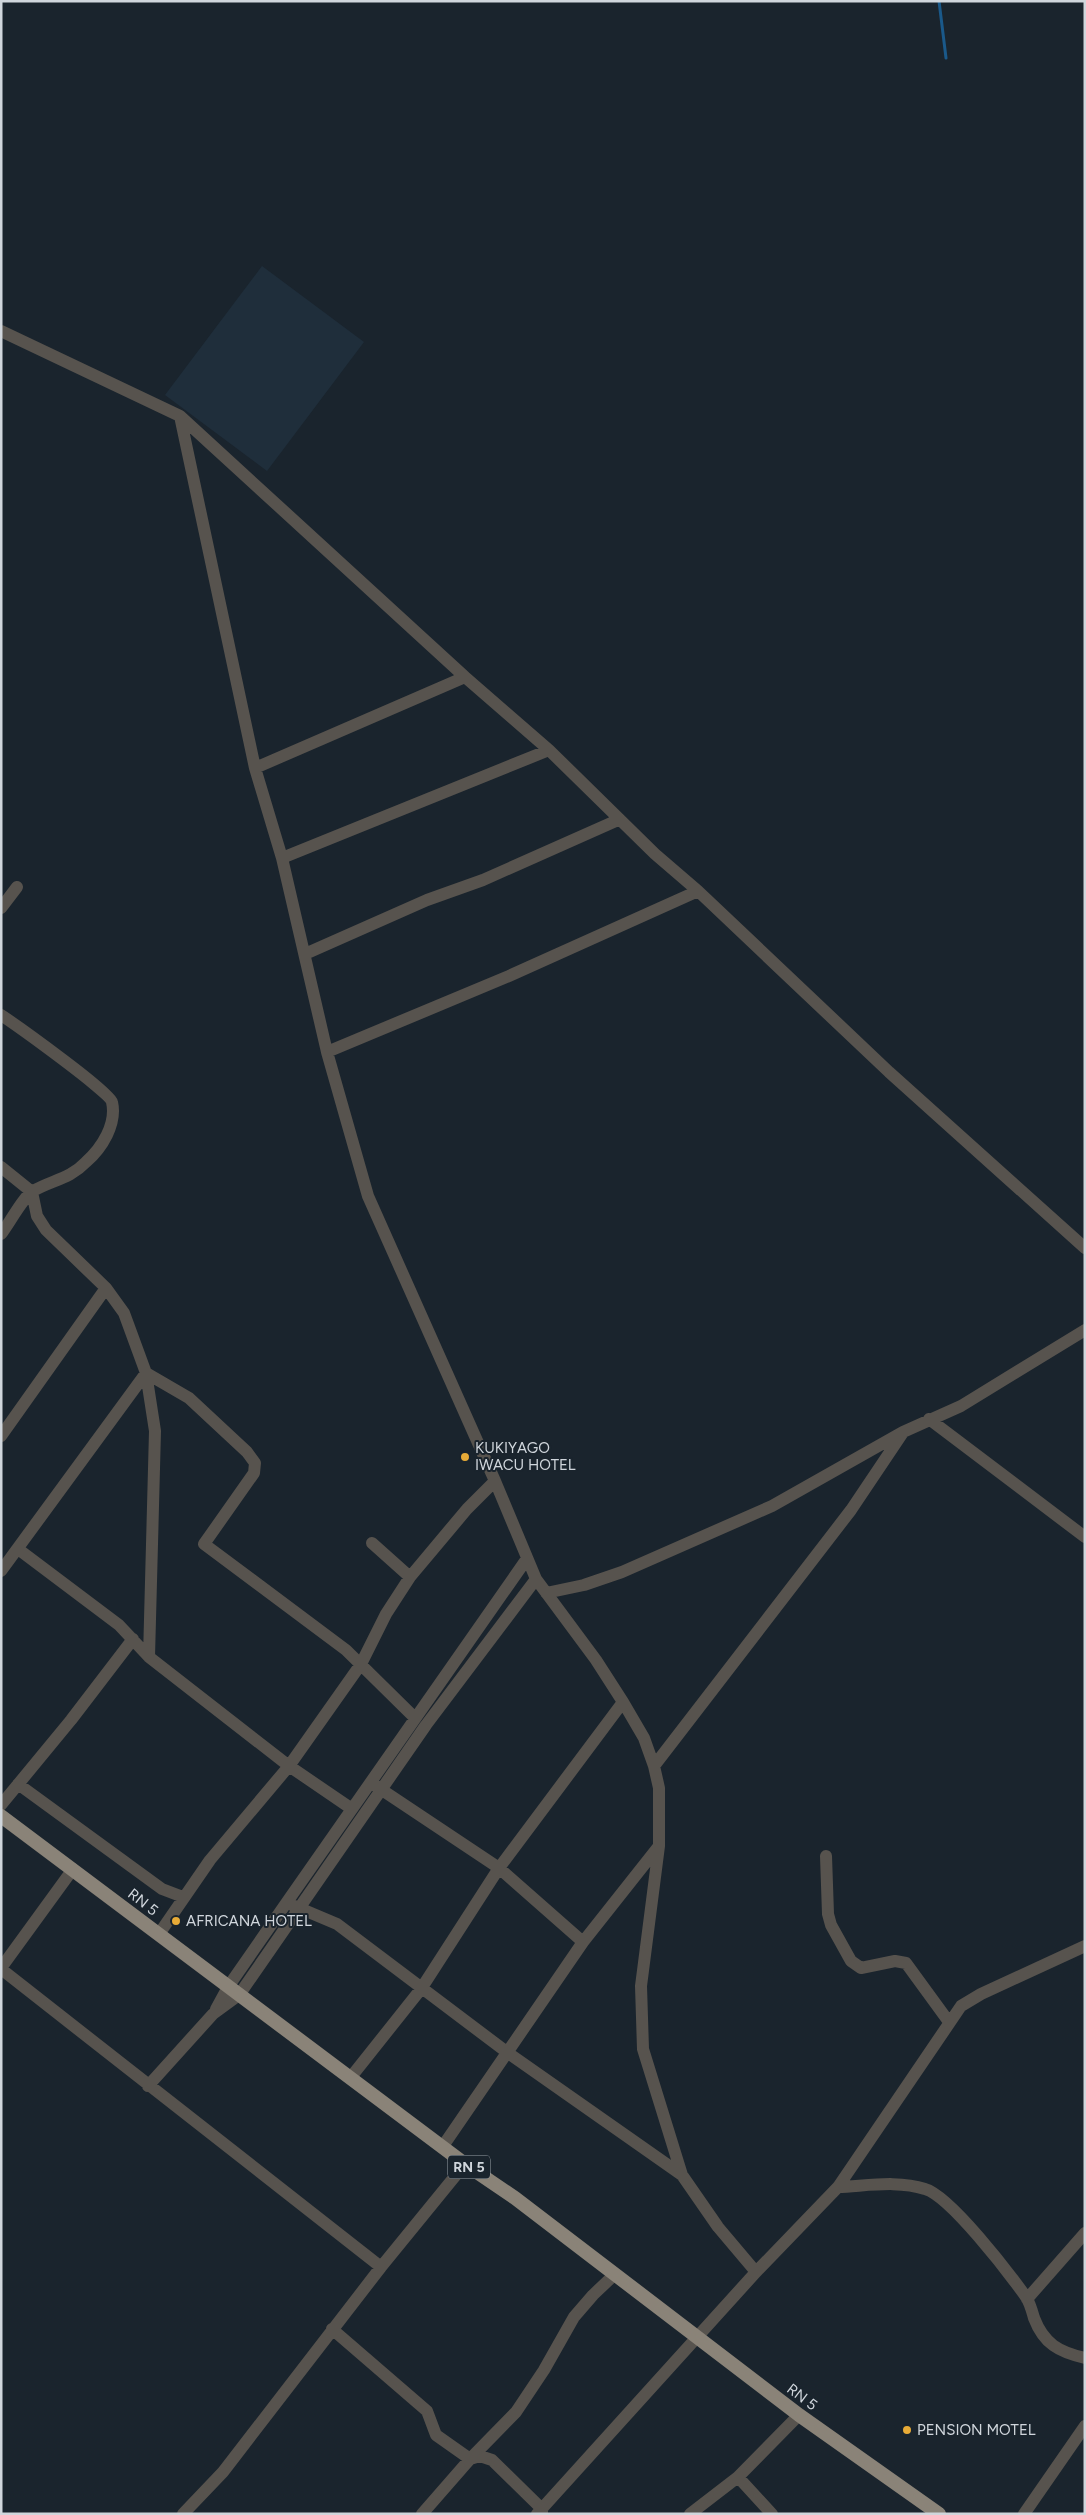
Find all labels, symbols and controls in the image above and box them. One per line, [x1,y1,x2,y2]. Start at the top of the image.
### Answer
place label: KUKIYAGO IWACU HOTEL [475,1439,576,1474]
marker: KUKIYAGO IWACU HOTEL [459,1451,471,1463]
street label: RN 5 [124,1885,162,1919]
place label: AFRICANA HOTEL [186,1912,312,1930]
marker: AFRICANA HOTEL [170,1915,182,1927]
road number: RN 5 [448,2156,490,2178]
street label: RN 5 [783,2380,821,2414]
place label: PENSION MOTEL [917,2421,1036,2439]
marker: PENSION MOTEL [901,2424,913,2436]

